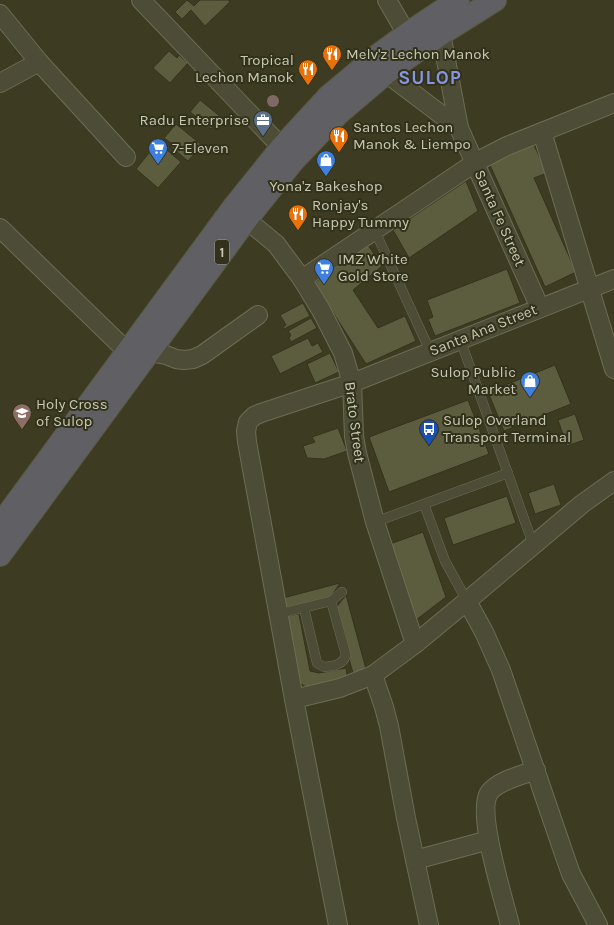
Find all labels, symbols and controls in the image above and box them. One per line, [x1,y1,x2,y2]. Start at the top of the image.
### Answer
restaurant icon: Melv'z Lechon Manok [321,43,343,71]
place label: Melv'z Lechon Manok [346,45,490,63]
place label: Tropical Lechon Manok [195,51,294,86]
restaurant icon: Tropical Lechon Manok [297,58,319,86]
district label: SULOP [398,67,462,89]
office icon: Radu Enterprise [252,109,274,137]
place label: Radu Enterprise [140,111,249,129]
place label: Santos Lechon Manok & Liempo [353,118,471,153]
restaurant icon: Santos Lechon Manok & Liempo [328,125,350,153]
supermarket icon: 7-Eleven [147,137,169,165]
place label: 7-Eleven [172,139,229,157]
shop icon: Yona'z Bakeshop [315,149,337,177]
street label: Santa Fe Street [471,167,529,269]
place label: Yona'z Bakeshop [269,177,383,195]
place label: Ronjay's Happy Tummy [312,196,409,231]
restaurant icon: Ronjay's Happy Tummy [287,203,309,231]
road number: 1 [215,240,229,264]
place label: IMZ White Gold Store [338,250,409,285]
supermarket icon: IMZ White Gold Store [313,257,335,285]
street label: Santa Ana Street [427,300,540,360]
place label: Sulop Public Market [430,363,516,398]
shop icon: Sulop Public Market [519,370,541,398]
street label: Brato Street [341,380,369,464]
place label: Holy Cross of Sulop [36,395,108,430]
school or university icon: Holy Cross of Sulop [11,402,33,430]
place label: Sulop Overland Transport Terminal [443,411,571,446]
bus stop icon: Sulop Overland Transport Terminal [418,418,440,446]

